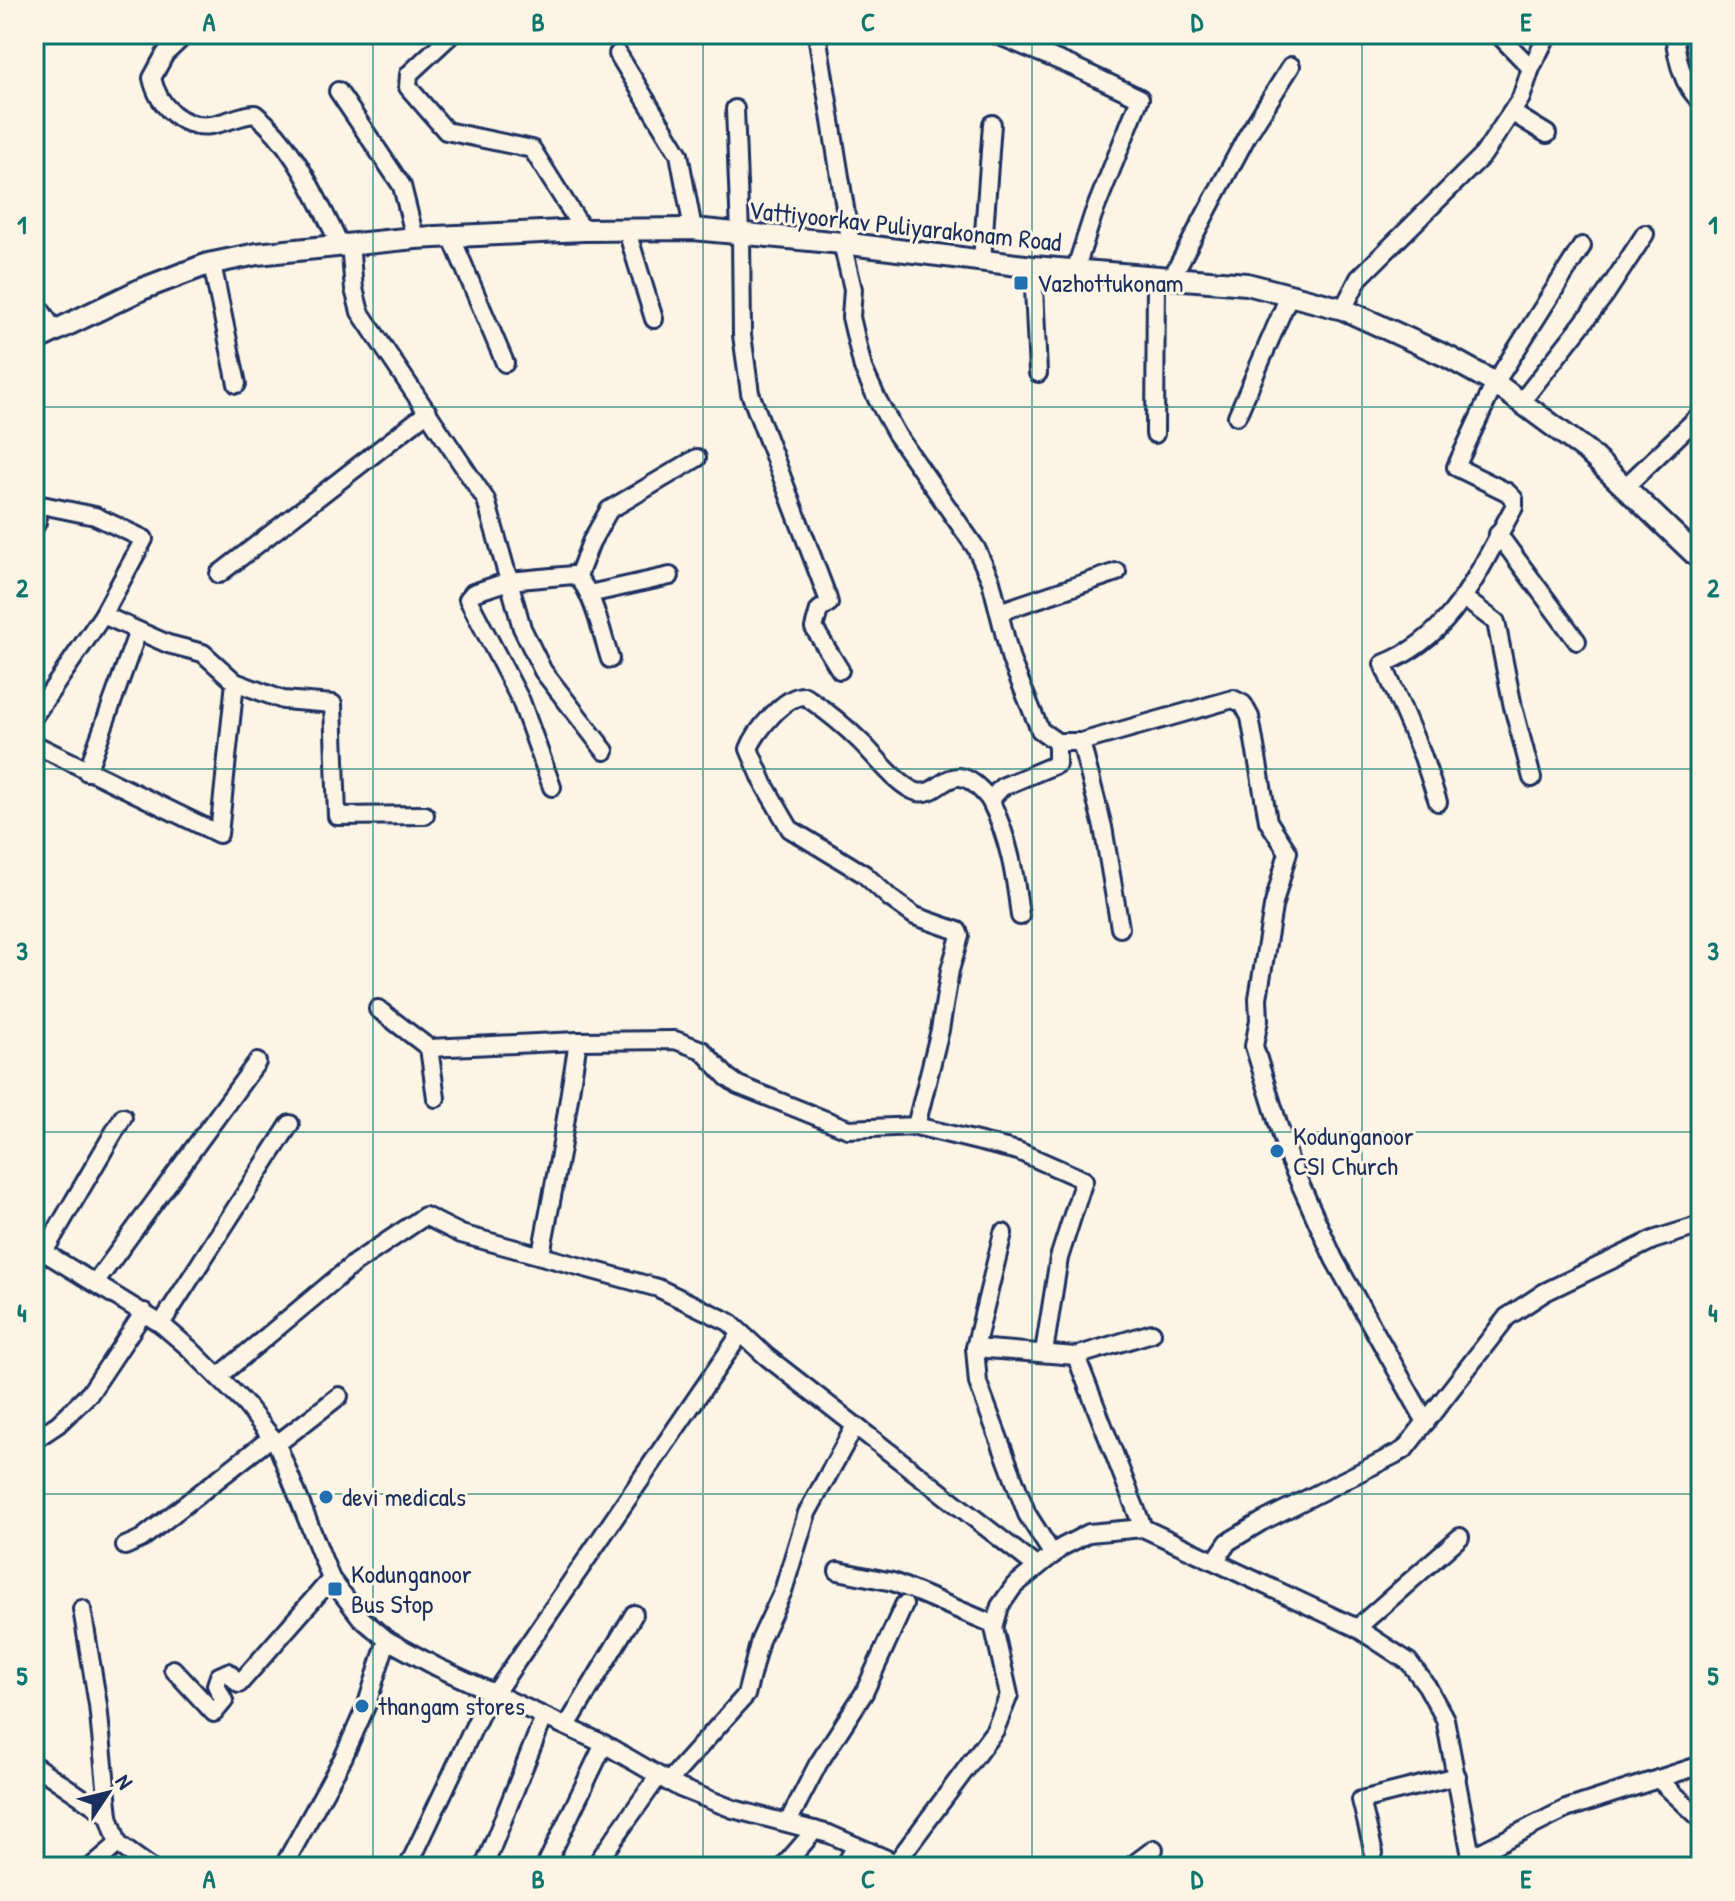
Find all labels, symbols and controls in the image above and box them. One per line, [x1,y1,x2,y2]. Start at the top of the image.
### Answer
text: A [203,4,216,39]
text: B [531,4,545,39]
text: C [861,4,875,39]
text: D [1191,4,1204,39]
text: E [1520,4,1532,39]
street label: Vattiyoorkav Puliyarakonam Road [747,192,1063,259]
text: 1 [17,207,27,242]
text: 1 [1708,207,1718,242]
place label: Vazhottukonam [1037,265,1184,300]
marker: Vazhottukonam [1012,274,1030,292]
text: 2 [16,570,29,605]
text: 2 [1707,570,1720,605]
text: 3 [16,933,28,968]
text: 3 [1707,933,1719,968]
place label: Kodunganoor CSI Church [1293,1118,1414,1183]
marker: Kodunganoor CSI Church [1268,1142,1286,1160]
text: 4 [17,1295,27,1330]
text: 4 [1708,1295,1718,1330]
place label: devi medicals [342,1479,466,1514]
marker: devi medicals [317,1488,335,1506]
place label: Kodunganoor Bus Stop [351,1556,472,1621]
marker: Kodunganoor Bus Stop [326,1580,344,1598]
text: 5 [17,1658,28,1693]
text: 5 [1708,1658,1719,1693]
place label: thangam stores [378,1688,525,1723]
marker: thangam stores [353,1697,371,1715]
north arrow [68,1753,148,1833]
text: N [109,1768,140,1795]
text: A [203,1861,216,1896]
text: B [531,1861,545,1896]
text: C [861,1861,875,1896]
text: D [1191,1861,1204,1896]
text: E [1520,1861,1532,1896]

